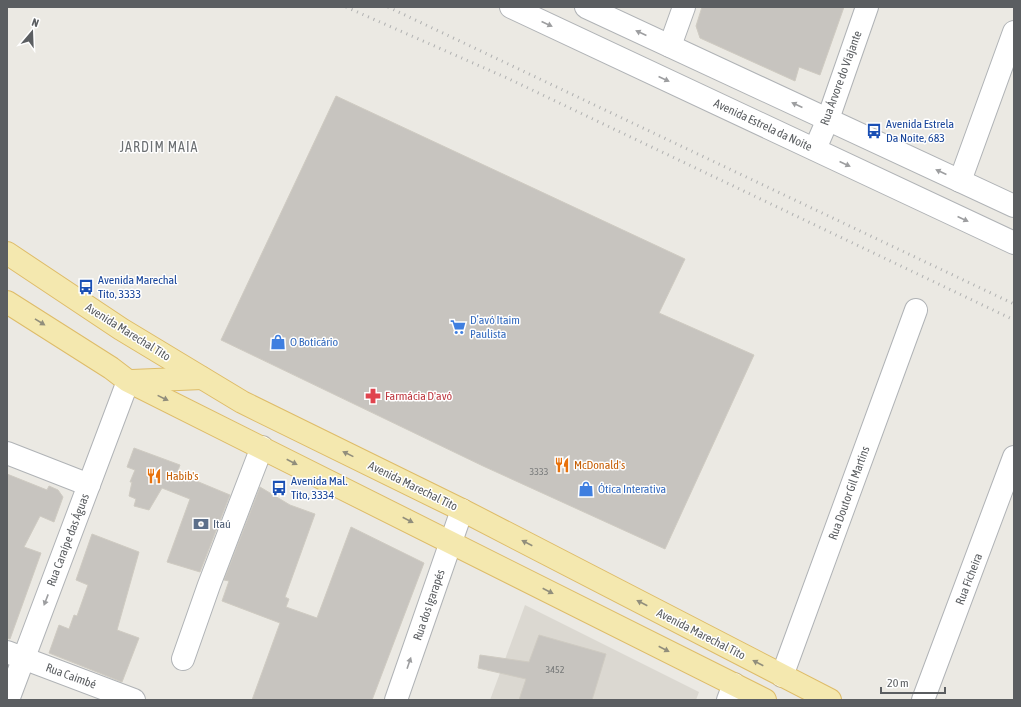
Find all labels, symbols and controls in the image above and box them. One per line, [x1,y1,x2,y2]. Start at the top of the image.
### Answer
north arrow [12,12,52,52]
text: N [30,16,40,29]
one-way arrow [541,21,552,27]
street label: Rua Árvore do Viajante [817,29,865,127]
one-way arrow [636,30,647,36]
one-way arrow [659,76,670,82]
street label: Avenida Estrela da Noite [712,96,814,154]
one-way arrow [792,102,803,108]
place label: Avenida Estrela Da Noite, 683 [886,117,954,145]
bus stop icon: Avenida Estrela Da Noite, 683 [865,122,883,140]
district label: JARDIM MAIA [120,139,198,155]
one-way arrow [840,161,851,167]
one-way arrow [935,169,947,175]
one-way arrow [957,216,969,222]
place label: Avenida Marechal Tito, 3333 [98,273,178,301]
bus stop icon: Avenida Marechal Tito, 3333 [77,278,95,296]
street label: Avenida Marechal Tito [83,300,173,364]
place label: D’avó Itaim Paulista [470,313,520,341]
supermarket icon: D’avó Itaim Paulista [449,318,467,336]
one-way arrow [34,319,46,326]
shop icon: O Boticário [269,333,287,351]
place label: O Boticário [290,335,339,349]
pharmacy icon: Farmácia D'avó [364,387,382,405]
place label: Farmácia D'avó [385,389,452,403]
one-way arrow [157,395,169,401]
street label: Rua Doutor Gil Martins [826,444,872,542]
one-way arrow [342,451,354,457]
restaurant icon: McDonald's [553,456,571,474]
street label: Avenida Marechal Tito [366,458,460,514]
place label: McDonald's [574,458,625,472]
one-way arrow [286,459,298,465]
house number: 3333 [530,466,549,477]
restaurant icon: Habib's [145,467,163,485]
place label: Habib's [166,469,198,483]
place label: Avenida Mal. Tito, 3334 [291,474,348,502]
bus stop icon: Avenida Mal. Tito, 3334 [270,479,288,497]
shop icon: Ótica Interativa [577,480,595,498]
place label: Ótica Interativa [598,482,666,496]
street label: Rua Caraípe das Águas [44,492,92,588]
bank icon: Itaú [192,515,210,533]
place label: Itaú [213,517,231,531]
one-way arrow [402,517,414,524]
one-way arrow [521,540,533,547]
street label: Rua Ficheira [953,551,985,607]
street label: Rua dos Igarapés [410,568,448,642]
one-way arrow [542,588,554,594]
one-way arrow [42,594,48,606]
one-way arrow [636,600,648,607]
street label: Avenida Marechal Tito [654,606,748,663]
one-way arrow [659,646,670,652]
one-way arrow [406,657,412,669]
street label: Rua Caimbé [44,660,98,692]
one-way arrow [752,660,763,666]
house number: 3452 [546,664,565,675]
scale bar [881,669,945,695]
text: 20 m [887,676,909,690]

